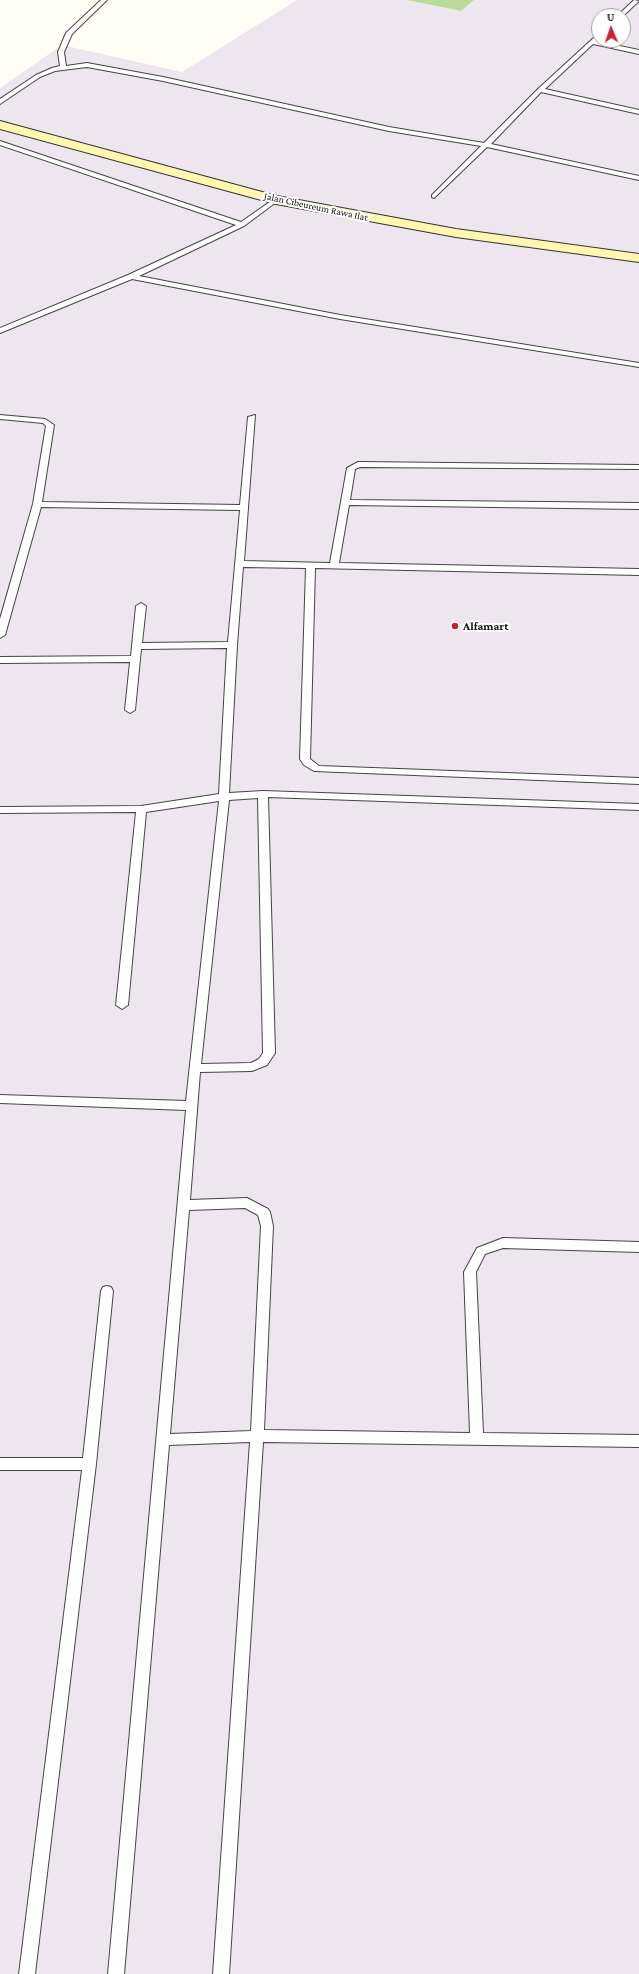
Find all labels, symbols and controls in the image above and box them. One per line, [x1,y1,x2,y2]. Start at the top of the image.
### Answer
north arrow [591,8,631,48]
text: U [607,11,615,23]
street label: Jalan Cibeureum Rawa Ilat [263,190,369,224]
place label: Alfamart [463,619,508,633]
marker: Alfamart [450,621,460,631]

